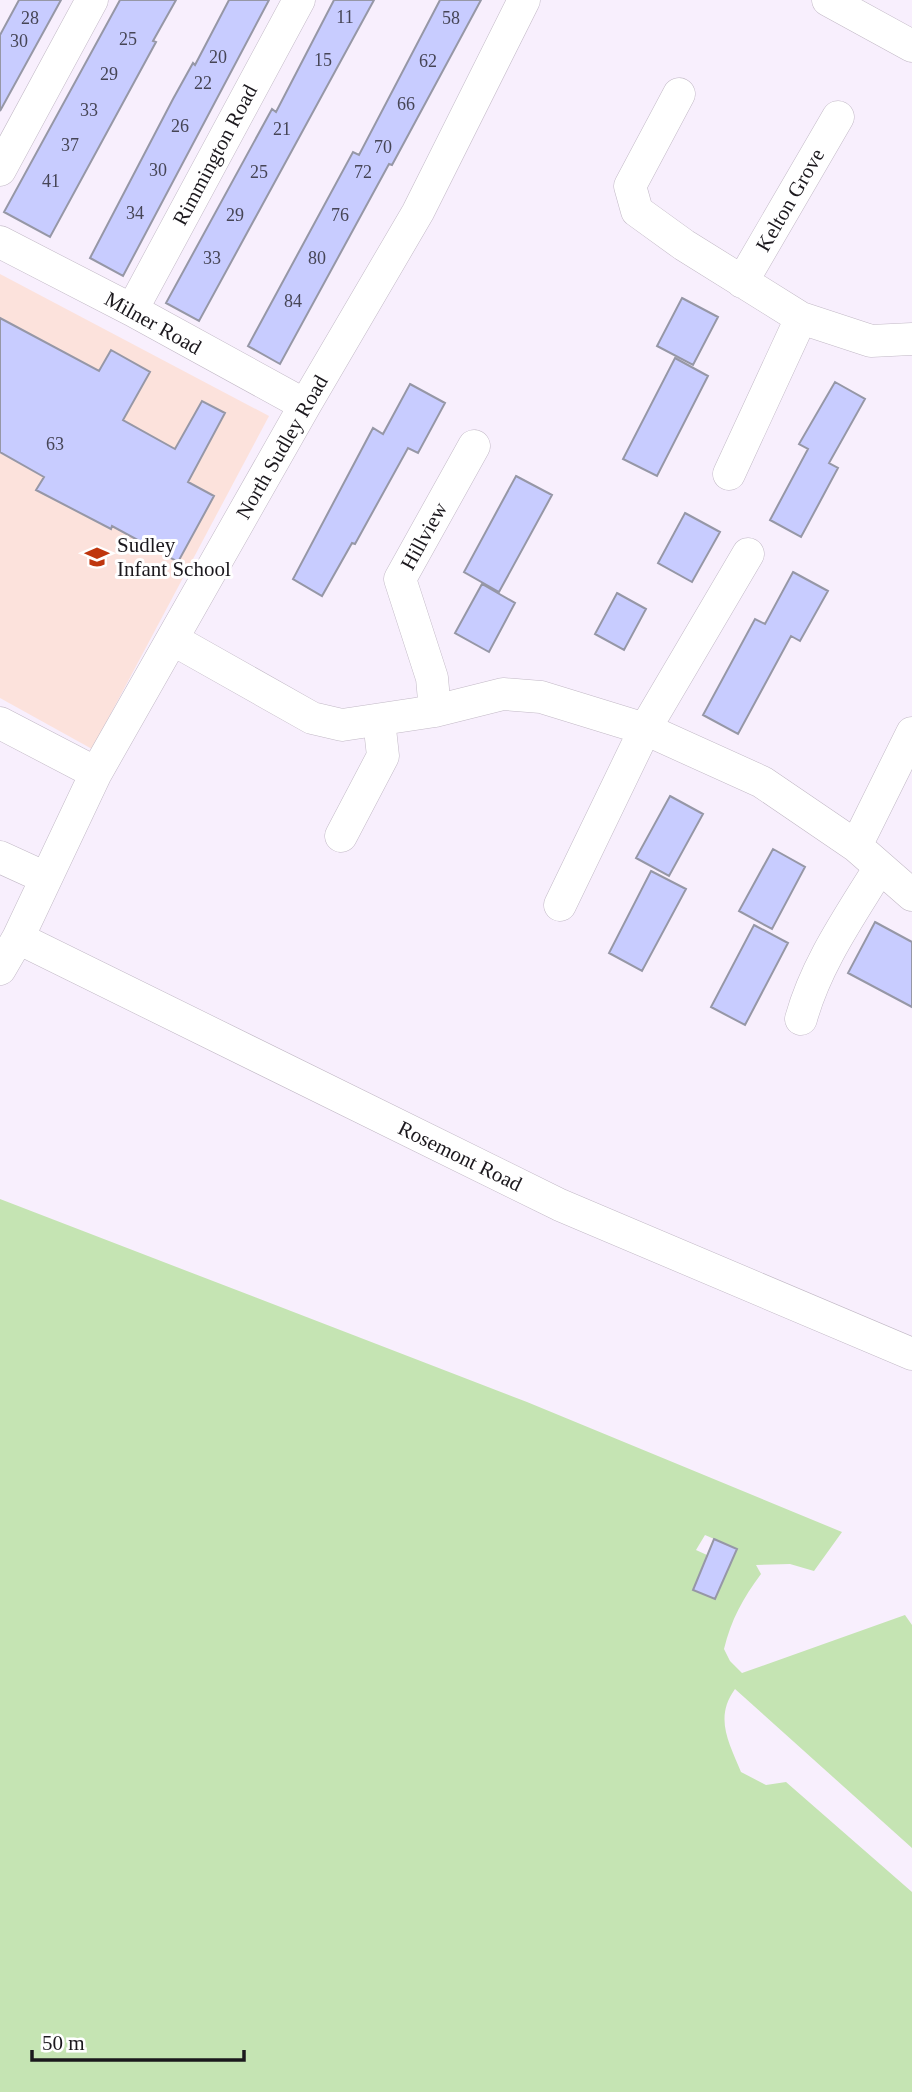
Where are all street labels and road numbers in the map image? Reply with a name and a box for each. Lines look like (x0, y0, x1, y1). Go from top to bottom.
street label: Rimmington Road (168, 80, 262, 229)
street label: Kelton Grove (751, 144, 829, 256)
street label: Milner Road (101, 287, 206, 360)
street label: North Sudley Road (231, 370, 333, 523)
street label: Hillview (396, 497, 453, 574)
street label: Rosemont Road (394, 1116, 526, 1197)

